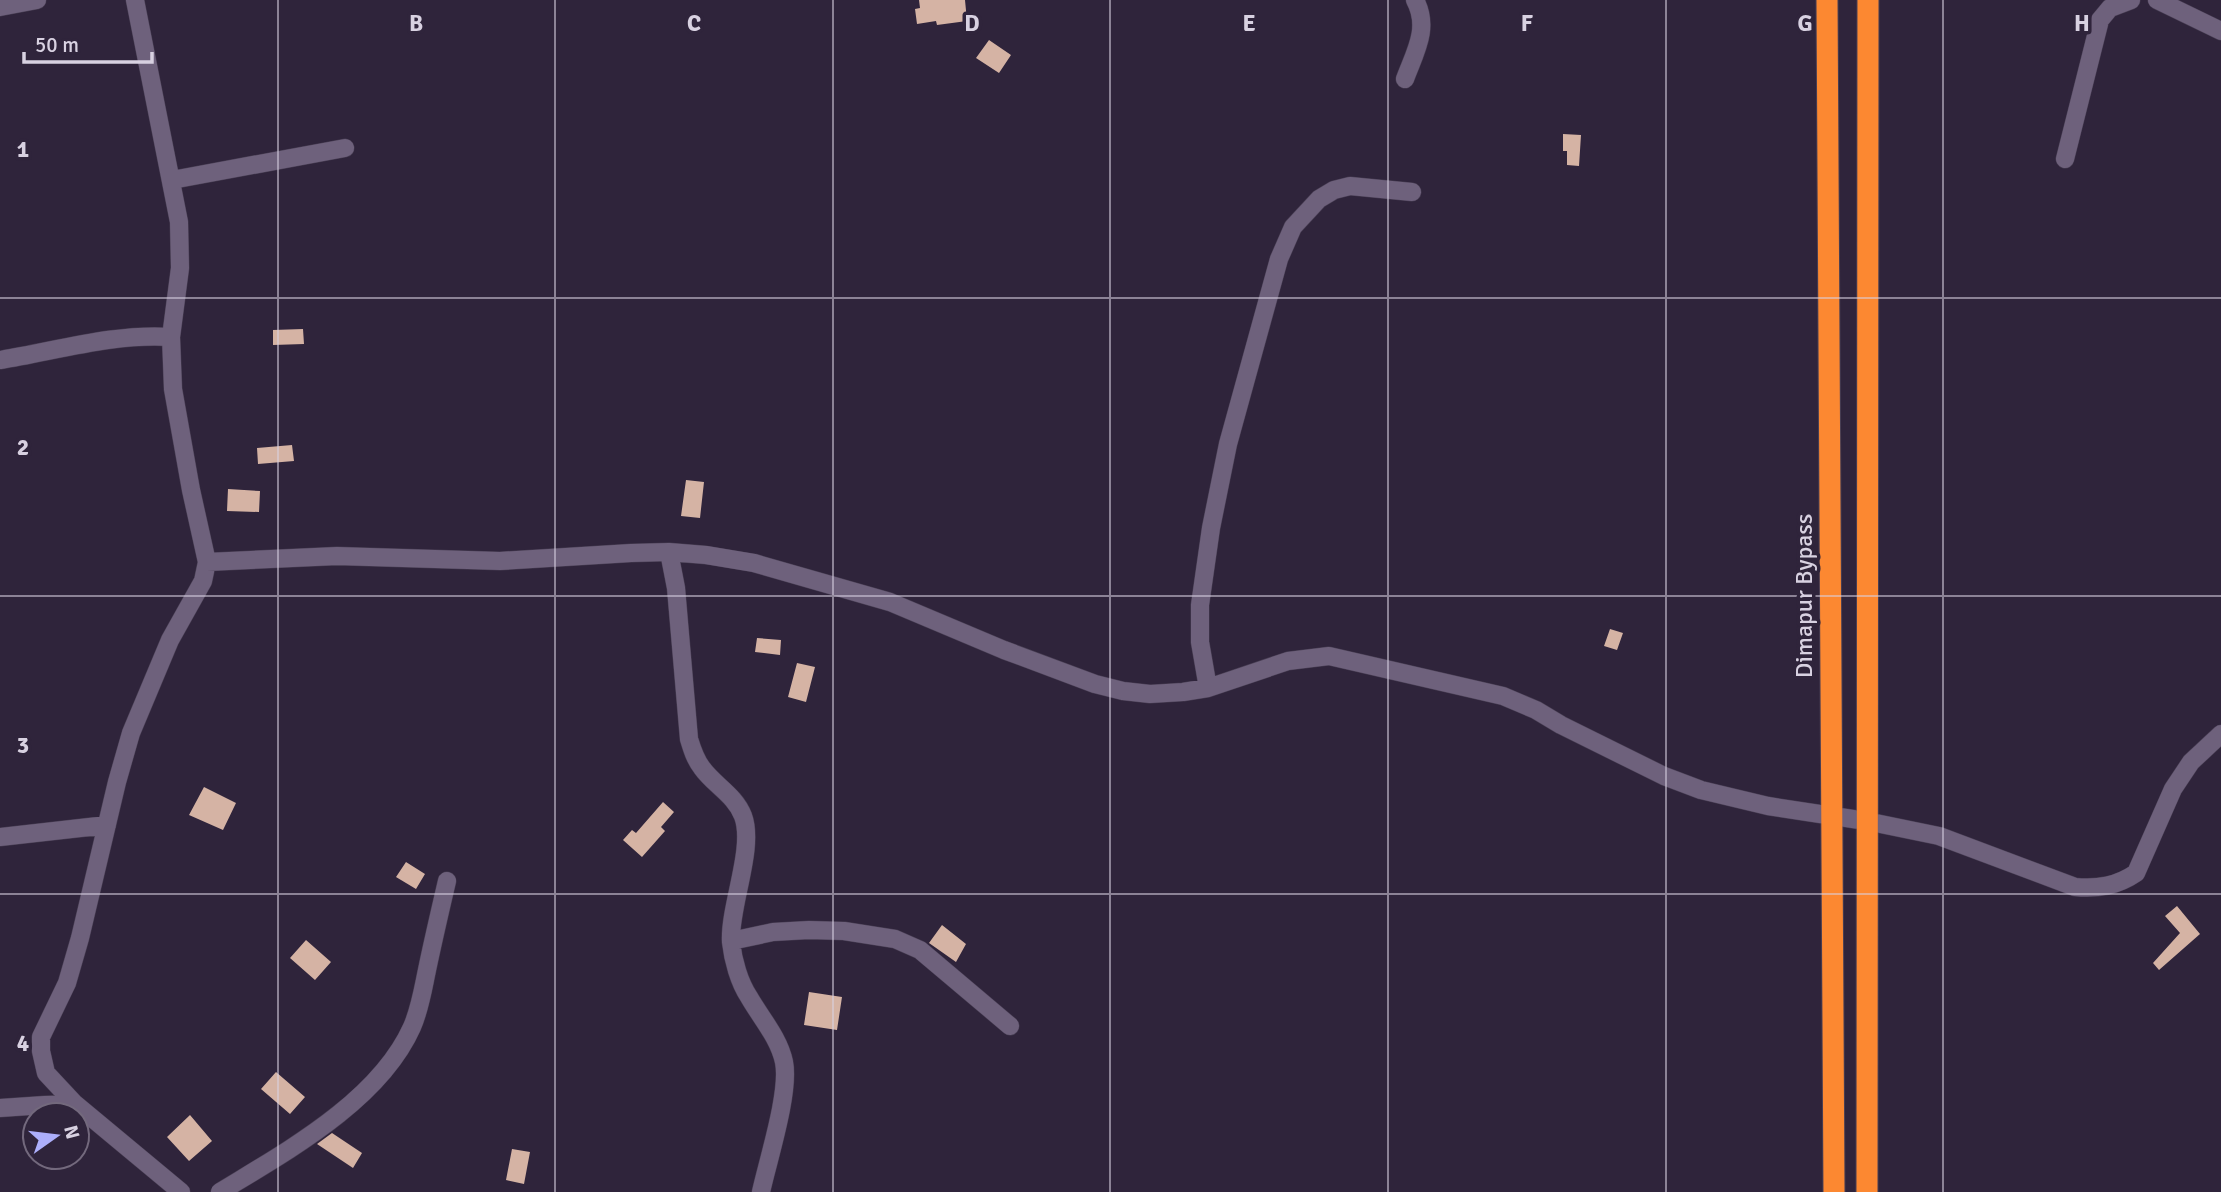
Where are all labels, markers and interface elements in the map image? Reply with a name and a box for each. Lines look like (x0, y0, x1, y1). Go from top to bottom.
text: B (409, 9, 423, 38)
text: C (687, 9, 701, 38)
text: D (964, 9, 980, 38)
text: E (1242, 9, 1256, 38)
text: F (1521, 9, 1533, 38)
text: G (1797, 9, 1813, 38)
text: H (2074, 9, 2090, 38)
scale bar (24, 21, 152, 65)
text: 50 m (35, 32, 79, 58)
text: 1 (17, 135, 29, 164)
text: 2 (17, 433, 29, 462)
street label: Dimapur Bypass (1789, 514, 1819, 678)
text: 3 (17, 731, 29, 760)
text: 4 (17, 1029, 29, 1058)
north arrow (21, 1101, 91, 1171)
text: N (58, 1123, 85, 1141)

